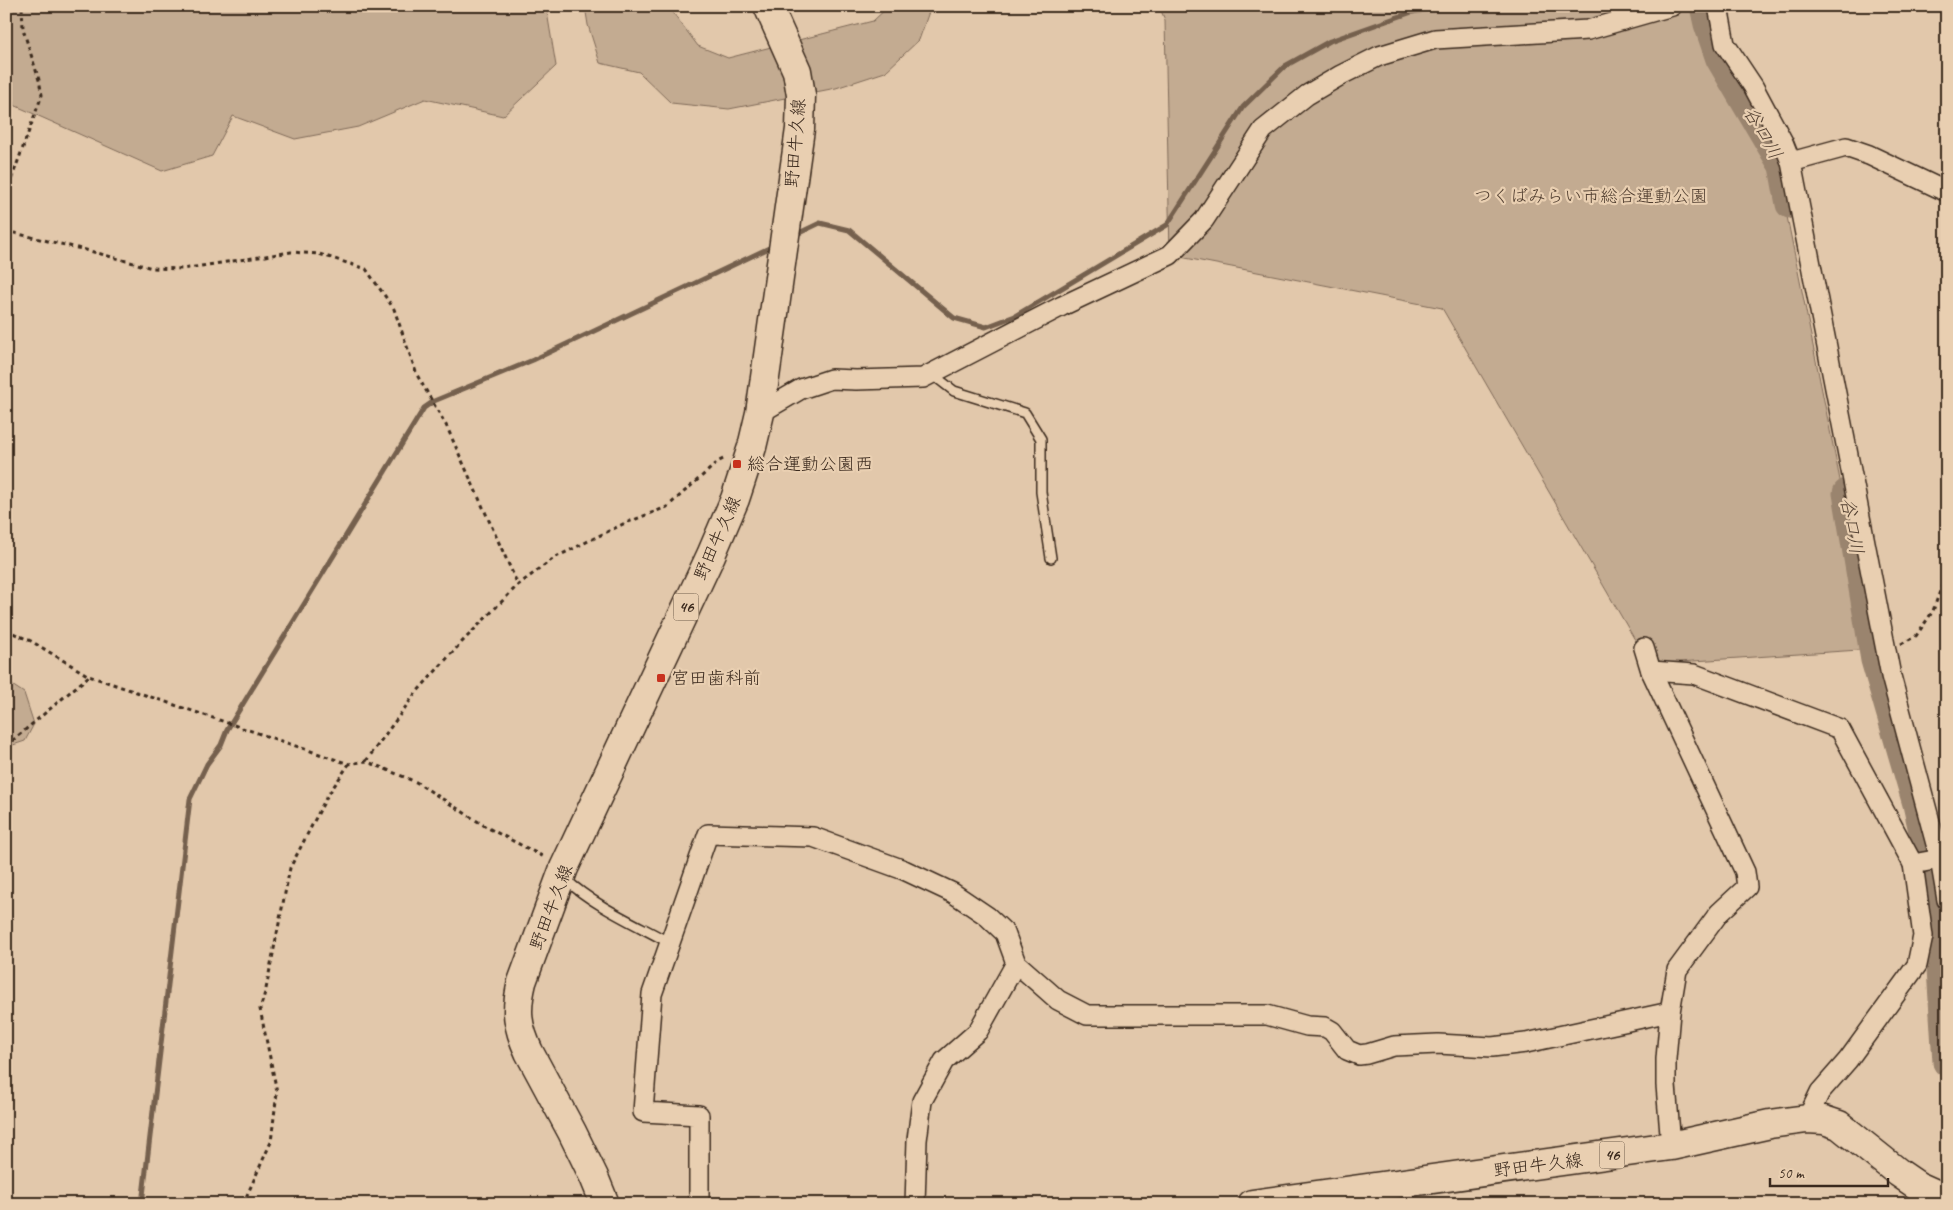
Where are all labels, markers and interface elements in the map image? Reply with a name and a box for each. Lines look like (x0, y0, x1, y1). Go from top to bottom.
street label: 野田牛久線 (780, 97, 810, 189)
water label: 谷口川 (1738, 102, 1788, 164)
park label: つくばみらい市総合運動公園 (1474, 185, 1708, 207)
place label: 総合運動公園西 (747, 453, 873, 475)
marker: 総合運動公園西 (731, 458, 743, 470)
street label: 野田牛久線 (689, 492, 745, 584)
water label: 谷口川 (1835, 496, 1869, 556)
road number: 46 (674, 594, 698, 620)
place label: 宮田歯科前 (671, 667, 761, 689)
marker: 宮田歯科前 (655, 672, 667, 684)
street label: 野田牛久線 (525, 861, 577, 953)
road number: 46 (1600, 1142, 1624, 1168)
street label: 野田牛久線 (1492, 1149, 1584, 1181)
scale bar (1770, 1155, 1888, 1187)
text: 50 m (1778, 1164, 1805, 1183)

